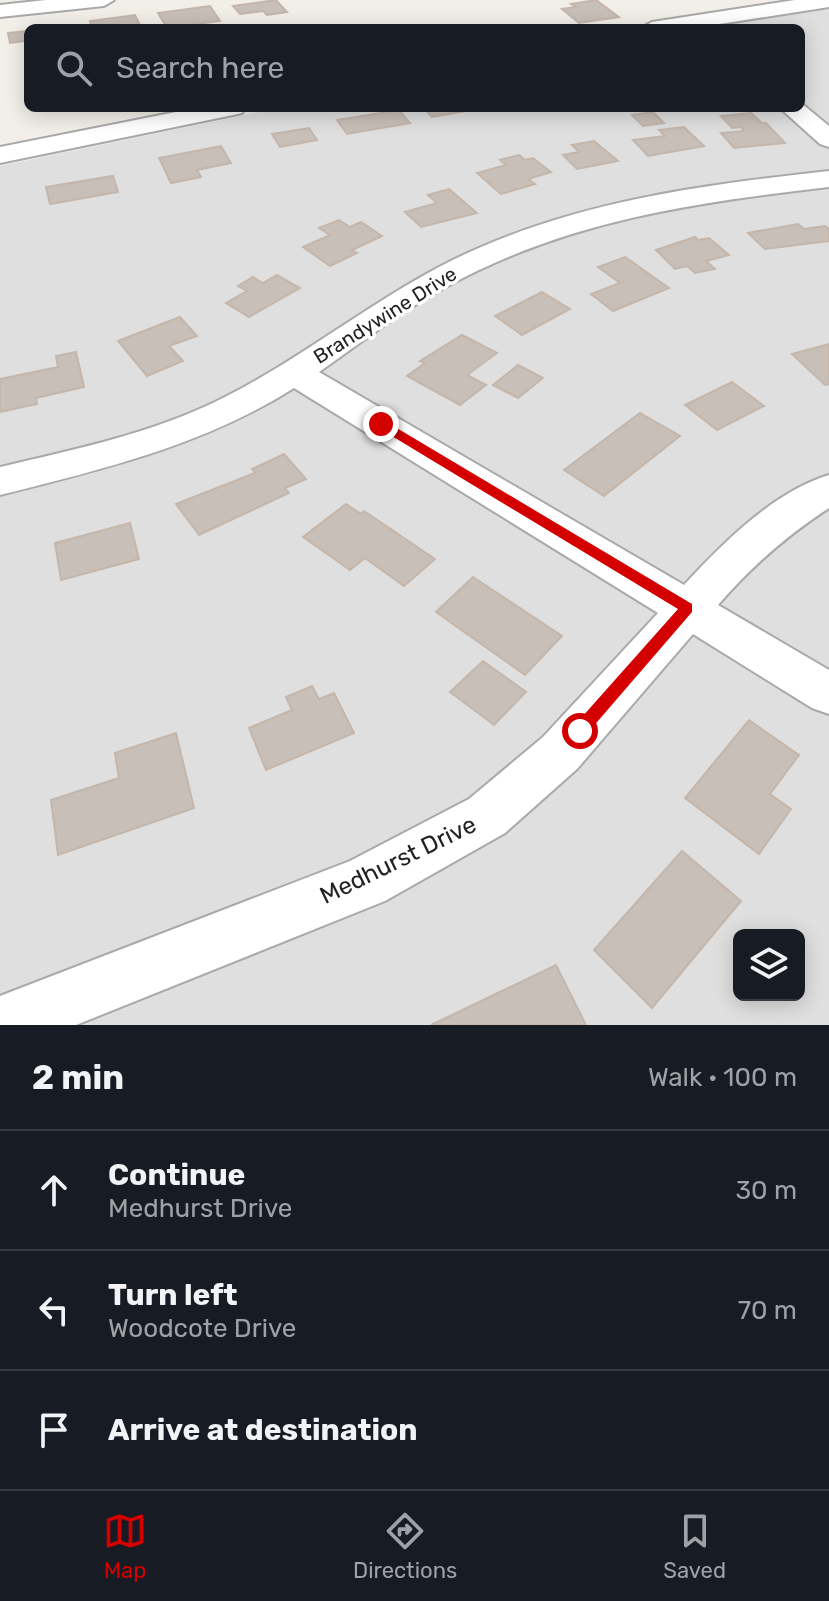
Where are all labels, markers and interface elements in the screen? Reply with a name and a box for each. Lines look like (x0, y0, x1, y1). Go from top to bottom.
search box (24, 24, 805, 112)
icon: search (52, 46, 96, 90)
text: Search here (116, 50, 284, 86)
street label: Brandywine Drive (309, 261, 461, 369)
route end (363, 406, 399, 442)
route start (562, 713, 598, 749)
street label: Medhurst Drive (315, 810, 481, 910)
map controls (733, 929, 805, 1001)
button: layers (733, 929, 805, 1001)
text: 2 min (32, 1057, 124, 1098)
text: Walk · 100 m (648, 1062, 797, 1093)
text: Continue (108, 1157, 245, 1193)
icon: ahead (32, 1168, 76, 1212)
text: 30 m (735, 1175, 797, 1206)
text: Medhurst Drive (108, 1193, 292, 1224)
text: Turn left (108, 1277, 238, 1313)
icon: left (32, 1288, 76, 1332)
text: 70 m (738, 1295, 797, 1326)
text: Woodcote Drive (108, 1313, 296, 1344)
icon: arrive (32, 1408, 76, 1452)
text: Arrive at destination (108, 1412, 418, 1448)
tab: Map (103, 1509, 147, 1584)
tab: Directions (353, 1509, 457, 1584)
tab: Saved (663, 1509, 726, 1584)

